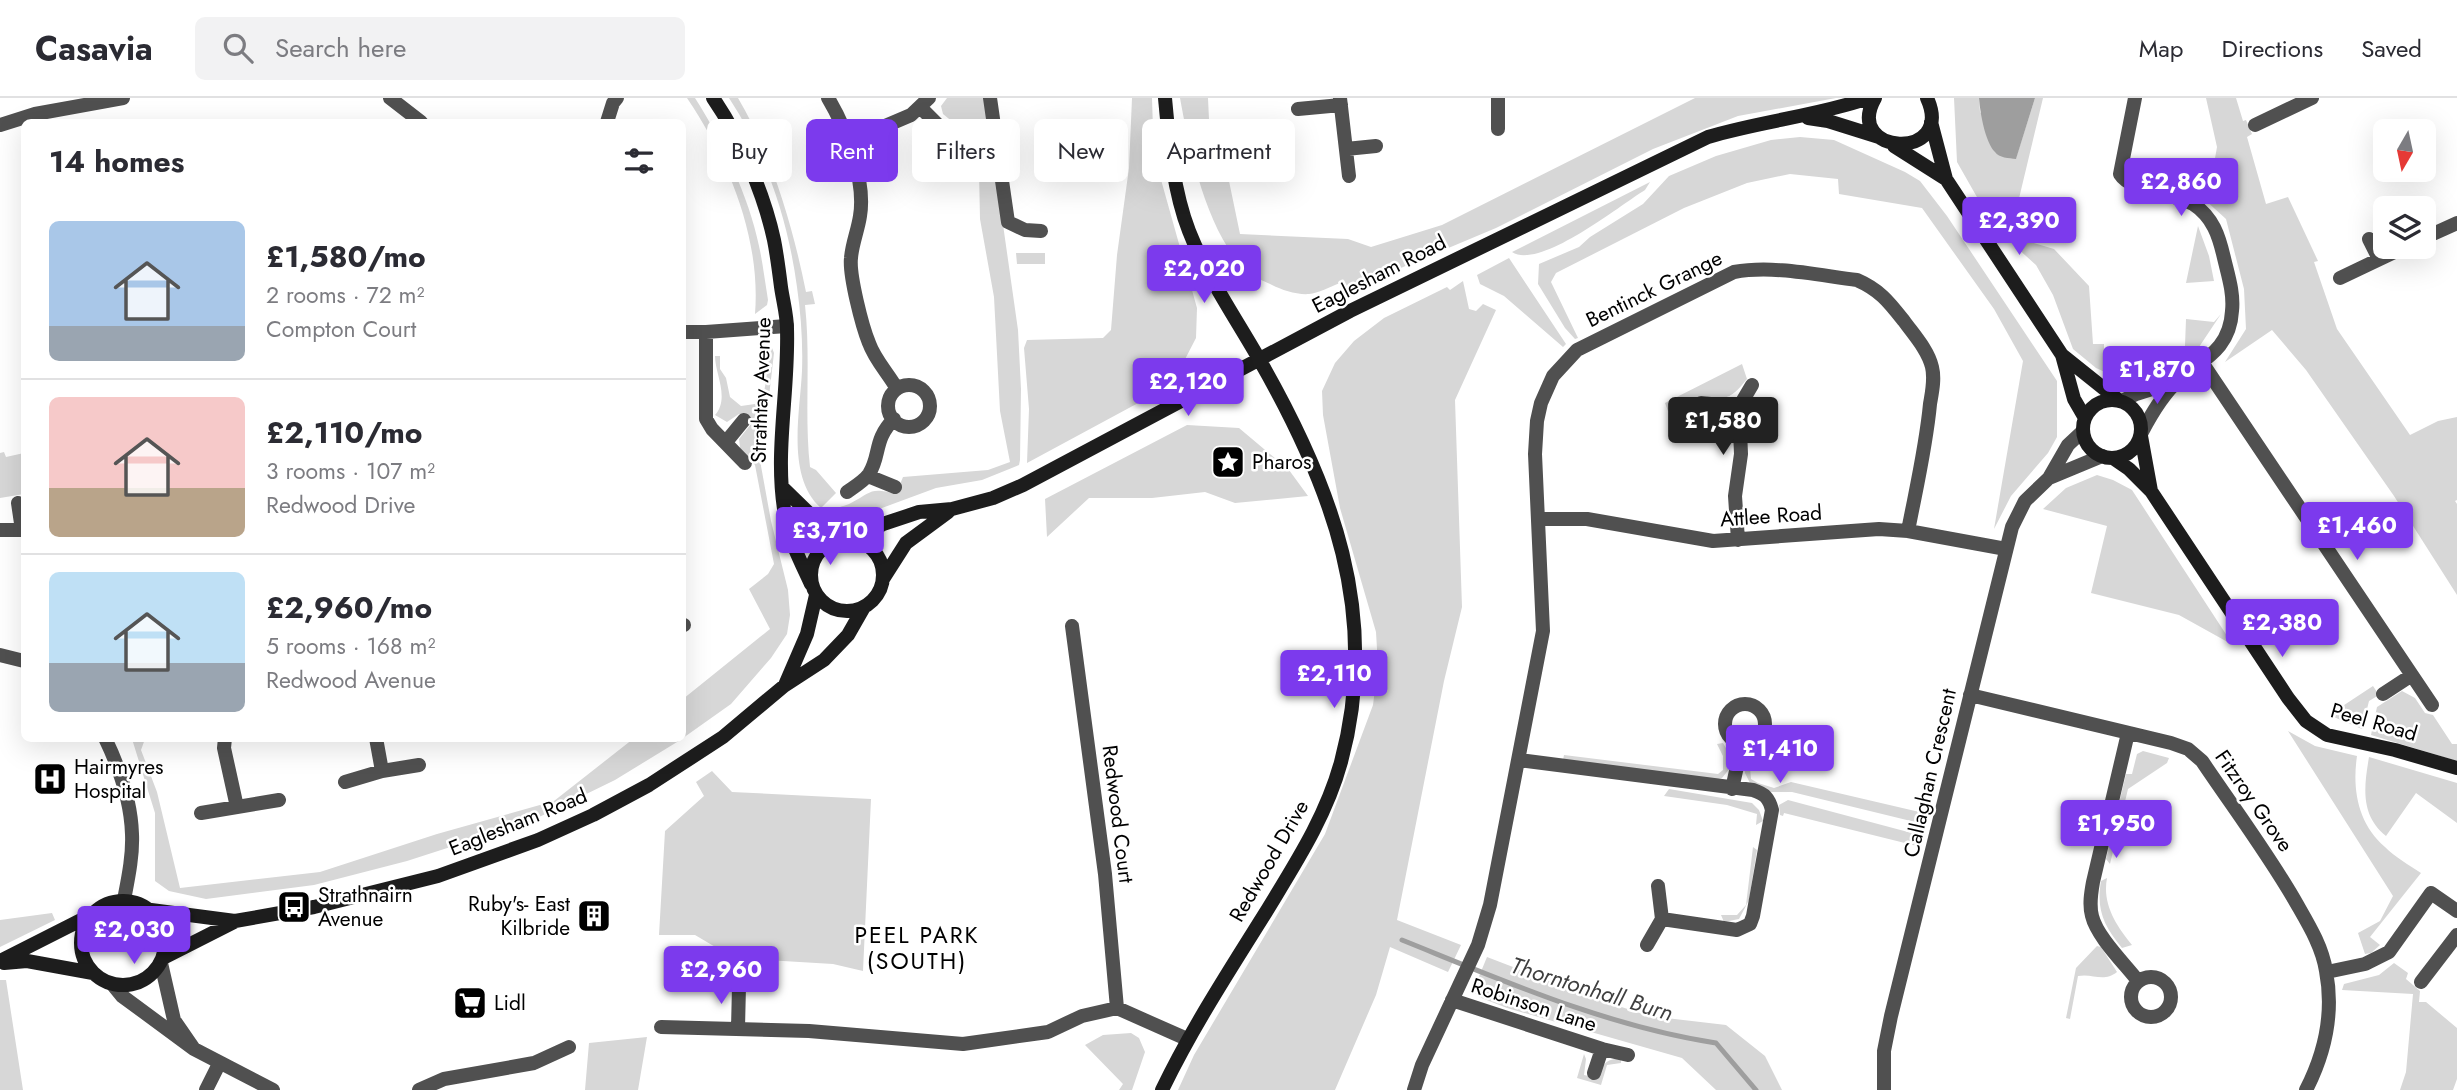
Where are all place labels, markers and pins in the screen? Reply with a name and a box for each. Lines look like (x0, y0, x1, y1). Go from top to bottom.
pin: £2,860 (2124, 158, 2238, 218)
pin: £2,390 (1962, 198, 2076, 257)
pin: £2,020 (1147, 246, 1261, 305)
pin: £1,870 (2100, 346, 2214, 406)
pin: £2,120 (1131, 358, 1245, 418)
pin: £1,580 (1666, 398, 1780, 457)
place icon: Pharos (1209, 443, 1247, 481)
place label: Pharos (1252, 447, 1311, 477)
pin: £1,460 (2300, 503, 2414, 562)
pin: £3,710 (773, 508, 887, 567)
pin: £2,380 (2225, 600, 2339, 659)
pin: £2,110 (1277, 650, 1391, 710)
pin: £1,410 (1723, 726, 1837, 785)
place label: Hairmyres Hospital (74, 752, 163, 806)
hospital icon: Hairmyres Hospital (31, 760, 69, 798)
pin: £1,950 (2059, 800, 2173, 860)
place label: Strathnairn Avenue (318, 880, 413, 934)
bus stop icon: Strathnairn Avenue (275, 888, 313, 926)
place label: Ruby's- East Kilbride (468, 889, 570, 943)
building icon: Ruby's- East Kilbride (575, 897, 613, 935)
pin: £2,030 (77, 906, 191, 966)
pin: £2,960 (664, 946, 778, 1006)
supermarket icon: Lidl (451, 984, 489, 1022)
place label: Lidl (494, 988, 526, 1018)

